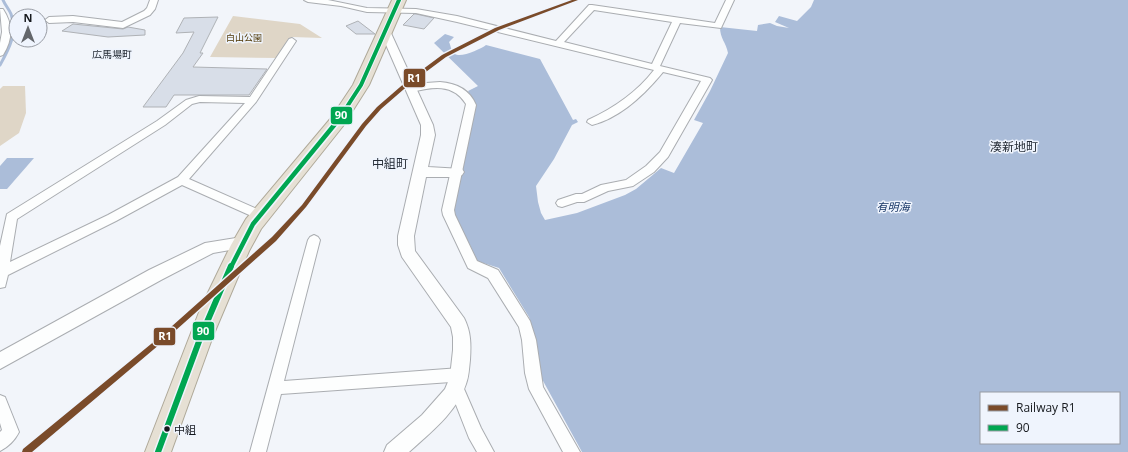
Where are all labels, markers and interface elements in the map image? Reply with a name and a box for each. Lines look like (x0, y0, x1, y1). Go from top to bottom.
north arrow (8, 8, 48, 48)
text: N (24, 10, 32, 25)
park label: 白山公園 (226, 31, 262, 44)
district label: 広馬場町 (92, 47, 132, 61)
line badge: R1 (403, 68, 426, 88)
text: R1 (407, 70, 421, 85)
line badge: 90 (330, 106, 353, 125)
text: 90 (335, 107, 347, 122)
district label: 湊新地町 (990, 138, 1038, 155)
district label: 中組町 (372, 155, 408, 172)
water label: 有明海 (877, 199, 911, 214)
line badge: 90 (192, 321, 215, 341)
text: 90 (197, 323, 209, 338)
line badge: R1 (153, 327, 176, 346)
text: R1 (158, 328, 172, 343)
legend (980, 392, 1120, 444)
text: Railway R1 (1016, 399, 1076, 416)
text: 90 (1016, 419, 1030, 436)
place label: 中組 (174, 422, 196, 437)
marker: 中組 (162, 424, 172, 434)

